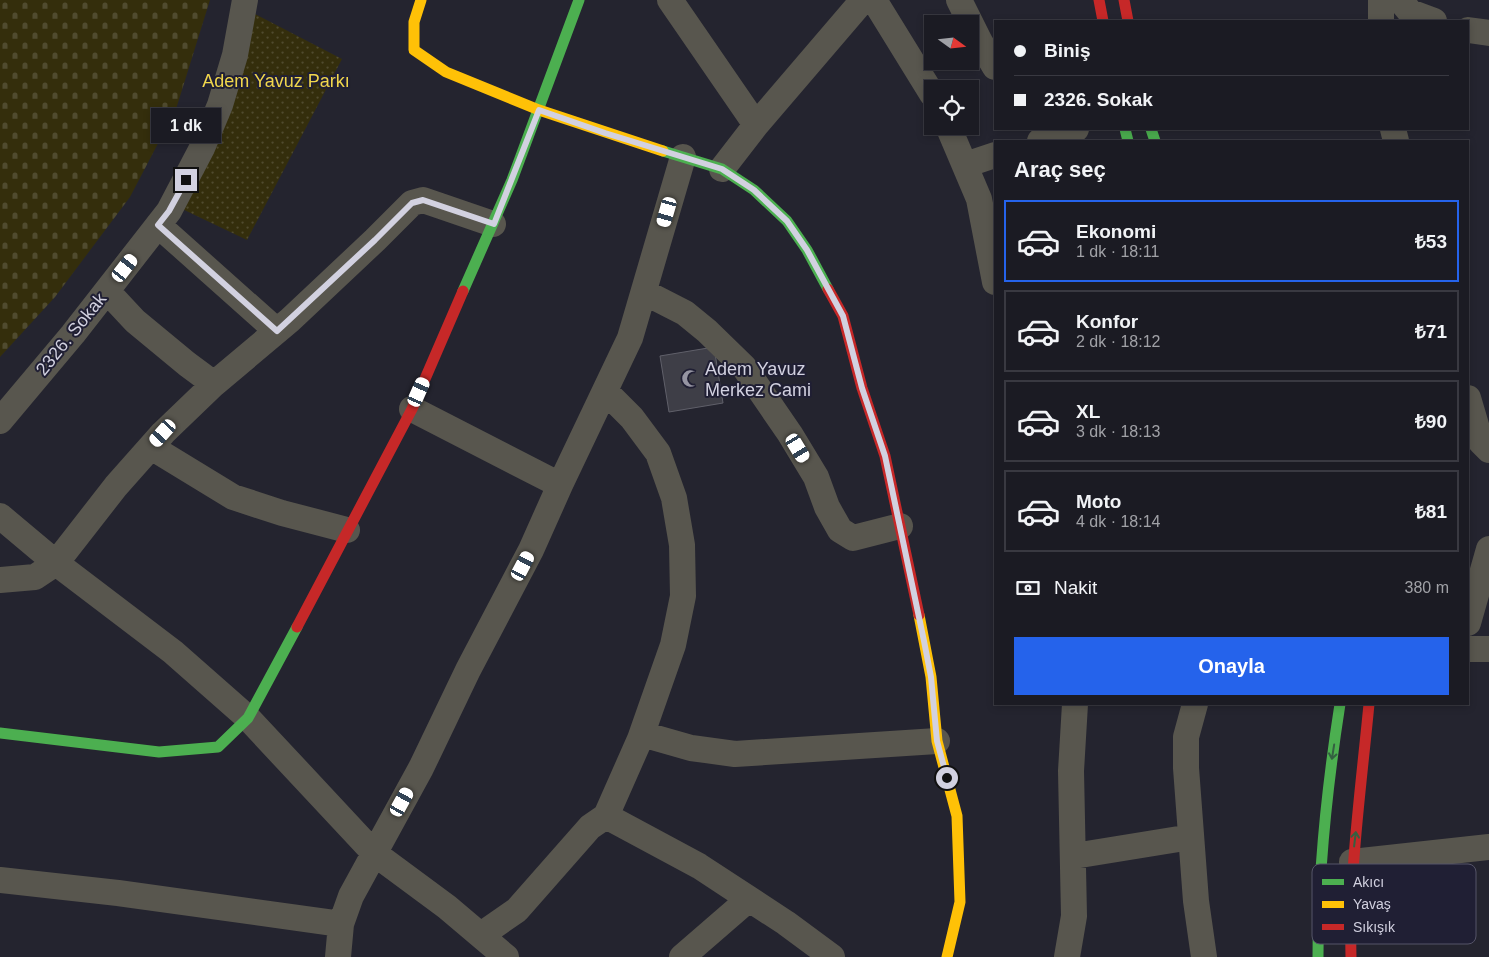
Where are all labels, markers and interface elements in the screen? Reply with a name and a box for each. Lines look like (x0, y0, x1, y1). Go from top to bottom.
north arrow (924, 15, 979, 70)
map controls (924, 15, 979, 135)
text: Biniş (1044, 40, 1090, 61)
park label: Adem Yavuz Parkı (202, 71, 350, 91)
button: locate (924, 80, 979, 135)
text: 2326. Sokak (1044, 89, 1153, 110)
callout: 1 dk (151, 108, 221, 142)
text: 1 dk (170, 117, 202, 134)
text: Araç seç (1014, 157, 1106, 182)
route end (175, 169, 197, 191)
car (655, 196, 678, 228)
icon: car (1016, 219, 1061, 264)
text: Ekonomi (1076, 221, 1156, 242)
text: ₺53 (1415, 231, 1447, 252)
text: 1 dk · 18:11 (1076, 243, 1159, 260)
car (109, 252, 140, 284)
street label: 2326. Sokak (32, 288, 111, 379)
icon: car (1016, 309, 1061, 354)
text: Konfor (1076, 311, 1138, 332)
text: ₺71 (1415, 321, 1447, 342)
text: 2 dk · 18:12 (1076, 333, 1161, 350)
place label: Adem Yavuz Merkez Cami (705, 359, 811, 400)
mosque icon: Adem Yavuz Merkez Cami (681, 369, 701, 389)
car (406, 375, 431, 409)
icon: car (1016, 399, 1061, 444)
text: XL (1076, 401, 1100, 422)
text: ₺90 (1415, 411, 1447, 432)
car (147, 417, 178, 449)
text: 3 dk · 18:13 (1076, 423, 1161, 440)
car (783, 431, 812, 465)
icon: car (1016, 489, 1061, 534)
text: Moto (1076, 491, 1121, 512)
text: ₺81 (1415, 501, 1447, 522)
text: 4 dk · 18:14 (1076, 513, 1161, 530)
car (509, 549, 536, 583)
icon: cash (1014, 574, 1042, 602)
text: Nakit (1054, 577, 1097, 598)
text: 380 m (1405, 579, 1449, 596)
button: Onayla (1014, 637, 1449, 695)
one-way arrow (1328, 744, 1338, 760)
route start (936, 767, 958, 789)
car (388, 785, 415, 819)
one-way arrow (1350, 831, 1360, 847)
legend (1312, 864, 1476, 944)
text: Akıcı (1353, 874, 1384, 890)
text: Yavaş (1353, 896, 1391, 912)
text: Sıkışık (1353, 919, 1396, 935)

